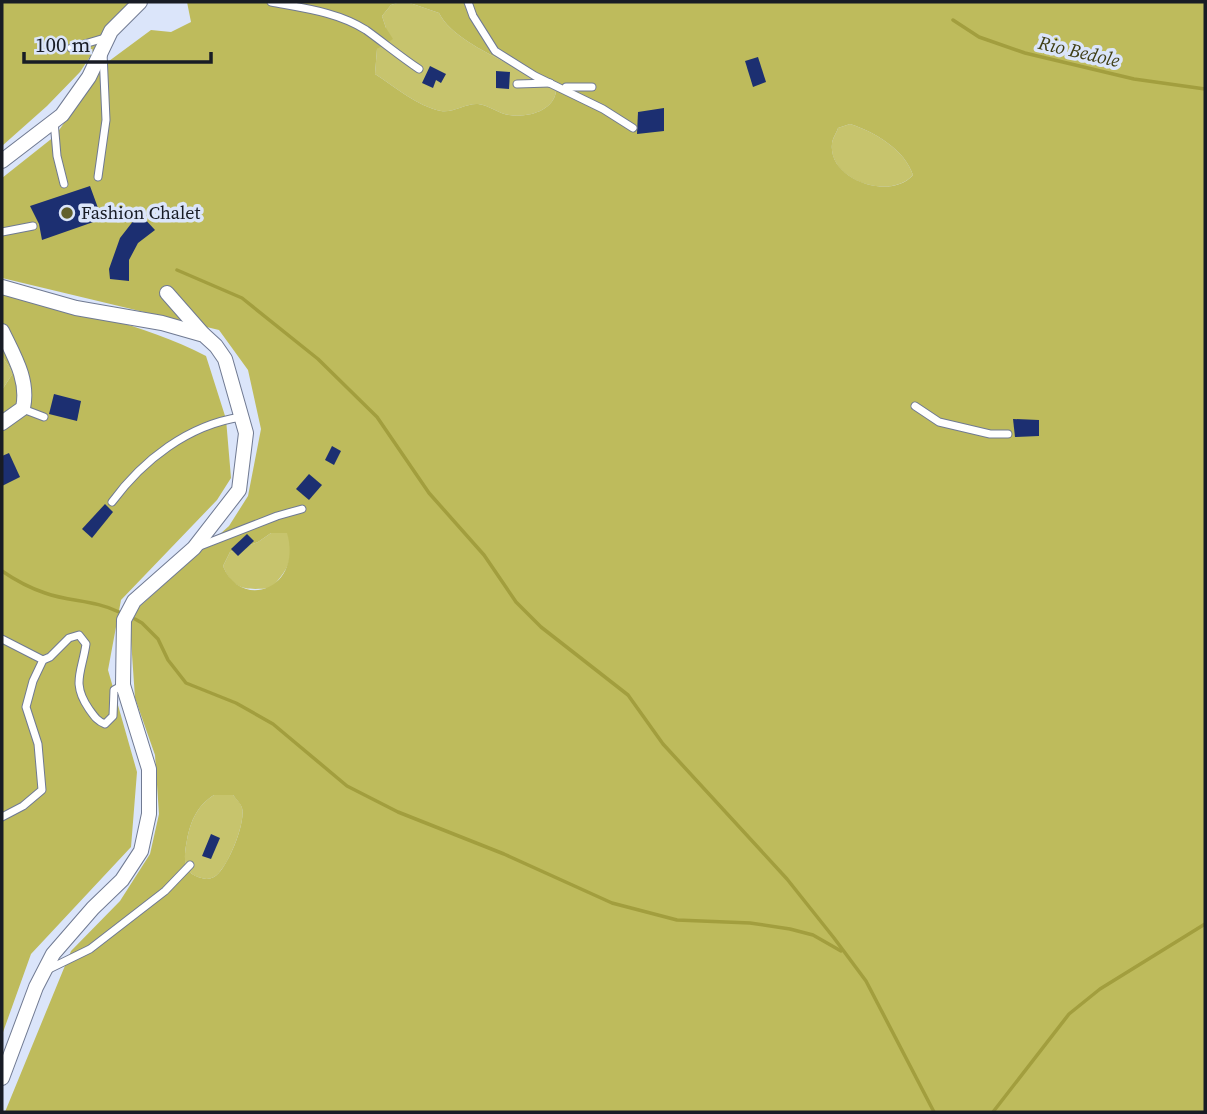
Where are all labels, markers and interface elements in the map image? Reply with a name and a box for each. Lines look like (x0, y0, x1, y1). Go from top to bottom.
scale bar (24, 21, 212, 65)
water label: Rio Bedole (1035, 29, 1122, 73)
text: 100 m (35, 30, 90, 59)
place label: Fashion Chalet (81, 200, 201, 225)
marker: Fashion Chalet (59, 205, 75, 221)

